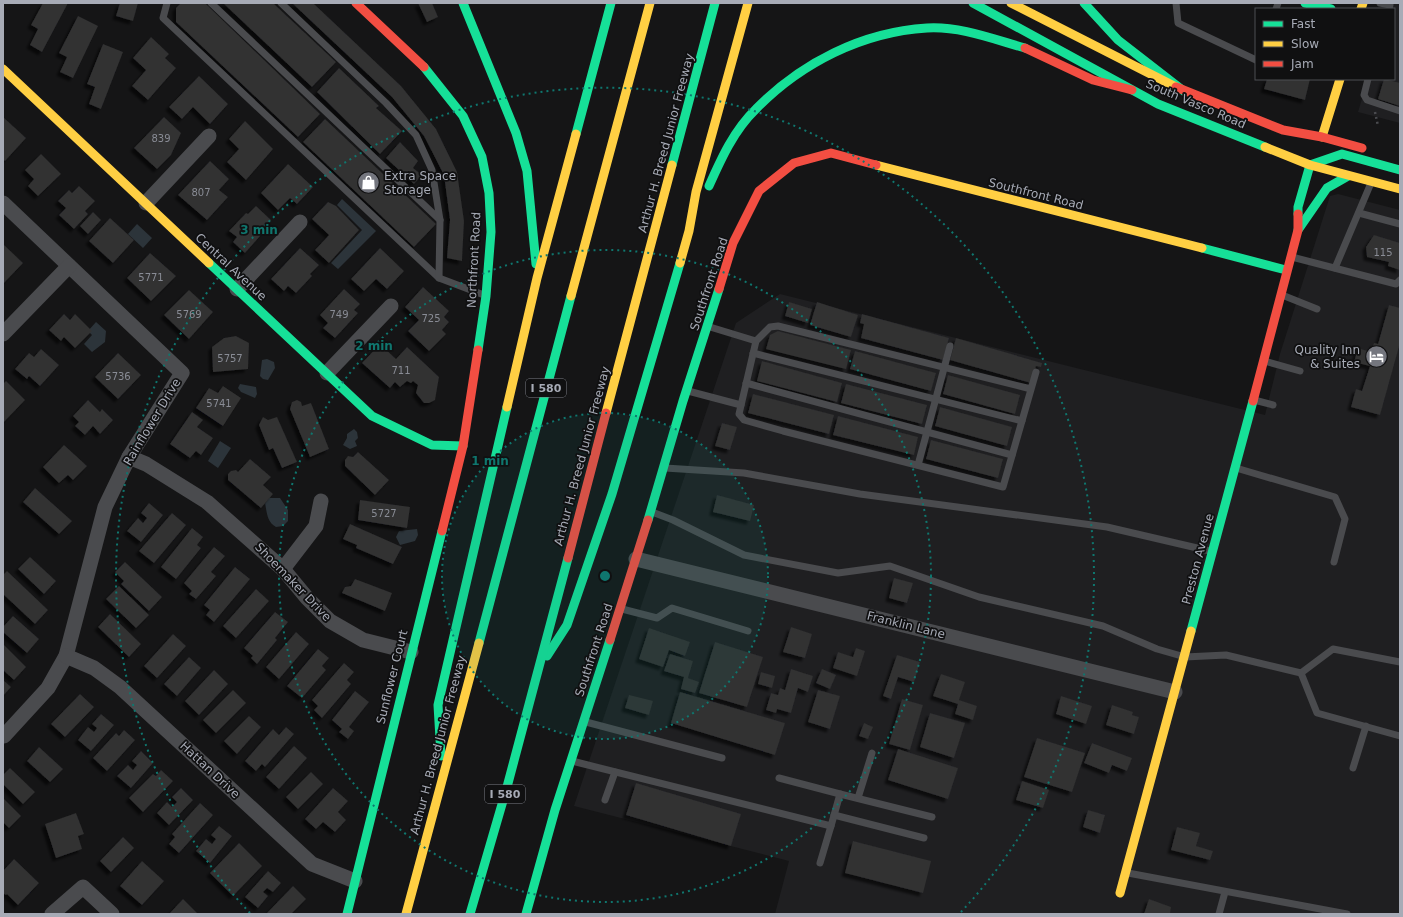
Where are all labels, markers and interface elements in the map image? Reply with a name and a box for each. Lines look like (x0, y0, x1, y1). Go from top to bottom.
legend (1255, 8, 1395, 80)
text: Fast (1291, 17, 1315, 31)
text: Slow (1291, 37, 1319, 51)
street label: Arthur H. Breed Junior Freeway (635, 52, 697, 234)
text: Jam (1290, 57, 1314, 71)
street label: South Vasco Road (1144, 77, 1248, 131)
house number: 839 (151, 133, 171, 144)
place label: Extra Space Storage (384, 169, 456, 197)
shop icon: Extra Space Storage (356, 170, 382, 196)
street label: Southfront Road (987, 175, 1085, 213)
house number: 807 (191, 187, 211, 198)
street label: Northfront Road (464, 212, 484, 308)
text: 3 min (240, 223, 278, 237)
street label: Central Avenue (193, 230, 269, 304)
street label: Southfront Road (687, 236, 731, 332)
house number: 115 (1373, 247, 1393, 258)
house number: 5771 (138, 272, 164, 283)
house number: 5769 (176, 309, 202, 320)
house number: 749 (329, 309, 349, 320)
house number: 725 (421, 313, 441, 324)
text: 2 min (355, 339, 393, 353)
place label: Quality Inn & Suites (1295, 343, 1360, 371)
hotel icon: Quality Inn & Suites (1363, 344, 1389, 370)
house number: 5757 (217, 353, 243, 364)
house number: 711 (391, 365, 411, 376)
street label: Arthur H. Breed Junior Freeway (551, 365, 613, 547)
house number: 5736 (105, 371, 131, 382)
street label: Rainflower Drive (120, 376, 184, 468)
road number: I 580 (526, 379, 566, 397)
house number: 5741 (206, 398, 232, 409)
text: 1 min (471, 454, 509, 468)
house number: 5727 (371, 508, 397, 519)
street label: Preston Avenue (1179, 512, 1217, 606)
street label: Shoemaker Drive (252, 540, 334, 624)
centre of rings (598, 569, 612, 583)
street label: Southfront Road (572, 602, 616, 698)
street label: Franklin Lane (865, 609, 947, 641)
street label: Sunflower Court (374, 628, 411, 726)
street label: Arthur H. Breed Junior Freeway (407, 654, 469, 836)
street label: Hattan Drive (177, 739, 243, 801)
road number: I 580 (485, 785, 525, 803)

